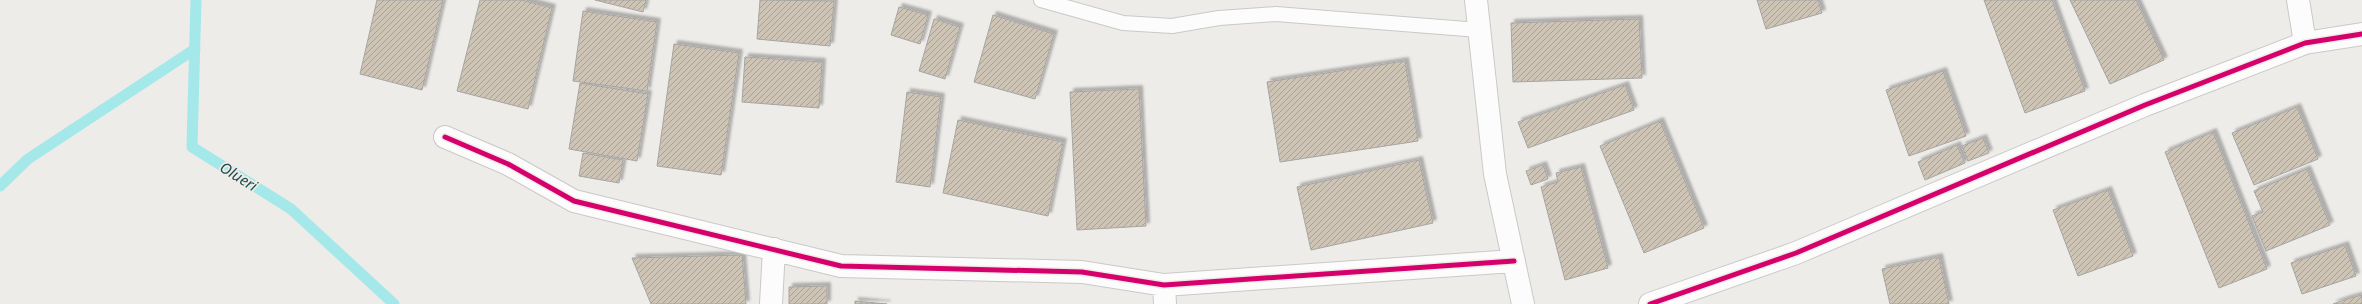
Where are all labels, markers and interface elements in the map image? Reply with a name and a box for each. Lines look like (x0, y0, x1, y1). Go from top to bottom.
water label: Olueri (216, 157, 263, 196)

